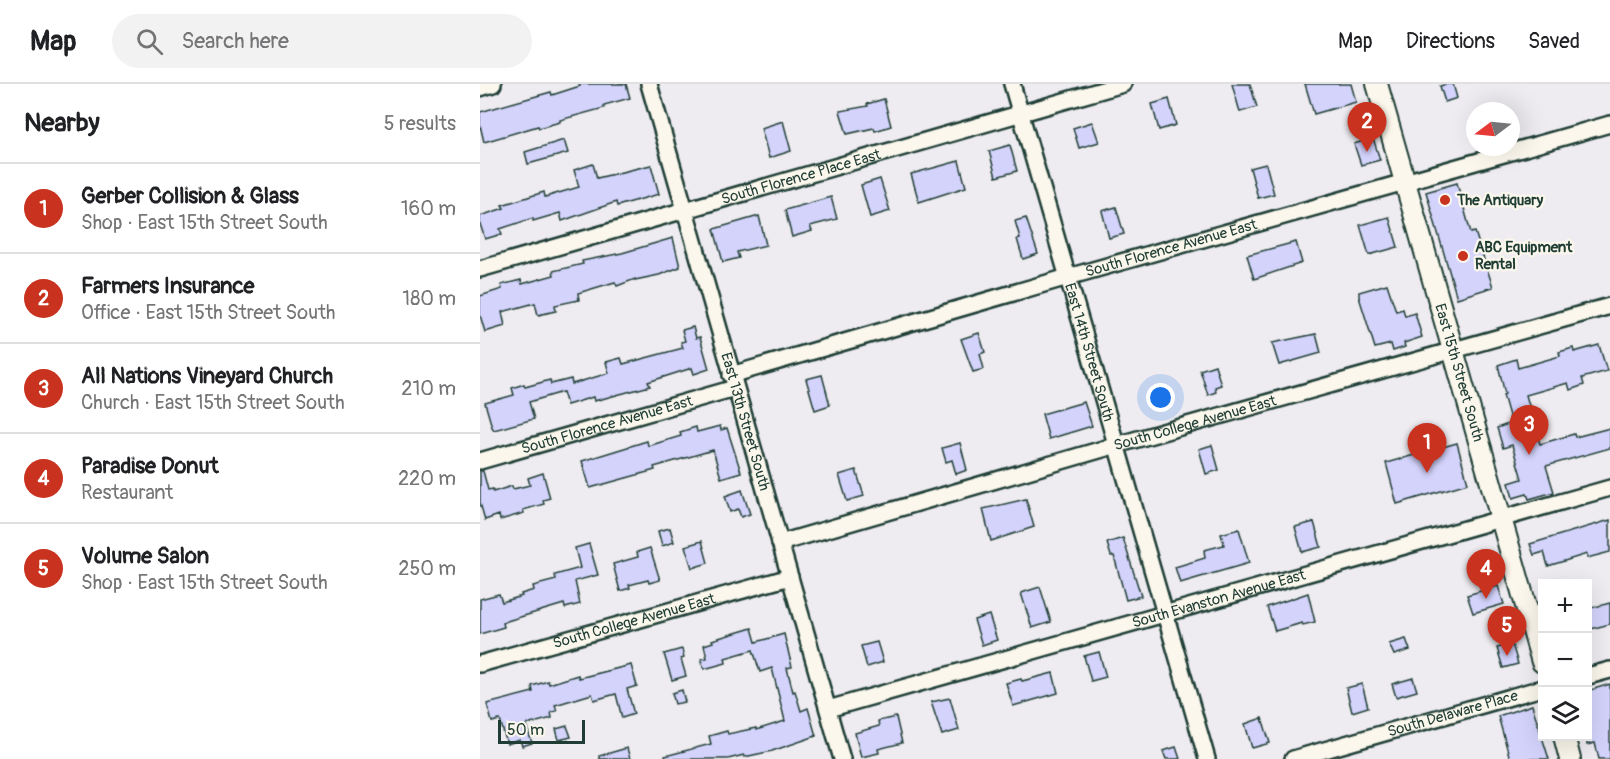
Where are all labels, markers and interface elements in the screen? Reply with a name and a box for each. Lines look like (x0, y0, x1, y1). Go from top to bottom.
search box (112, 14, 532, 68)
text: Map (30, 24, 76, 59)
icon: search (133, 25, 166, 58)
text: Search here (181, 27, 289, 55)
text: Map (1338, 28, 1373, 55)
text: Directions (1406, 28, 1495, 55)
text: Saved (1528, 28, 1580, 55)
north arrow (1466, 102, 1520, 156)
pin: 2 (1348, 103, 1386, 152)
text: Nearby (24, 107, 100, 139)
text: 5 results (384, 111, 456, 136)
street label: South Florence Place East (719, 145, 884, 209)
text: Gerber Collision & Glass (81, 182, 299, 210)
place label: The Antiquary (1456, 191, 1544, 210)
marker: The Antiquary (1438, 193, 1452, 207)
text: 1 (40, 196, 47, 221)
text: 160 m (401, 196, 456, 221)
text: Shop · East 15th Street South (81, 210, 328, 235)
street label: South Florence Avenue East (1083, 215, 1260, 282)
place label: ABC Equipment Rental (1475, 238, 1573, 274)
marker: ABC Equipment Rental (1456, 249, 1470, 263)
text: Farmers Insurance (81, 272, 254, 300)
street label: East 14th Street South (1060, 281, 1118, 424)
text: 2 (38, 286, 49, 311)
text: 180 m (402, 286, 456, 311)
text: Office · East 15th Street South (81, 300, 335, 325)
street label: East 15th Street South (1430, 301, 1488, 444)
street label: East 13th Street South (716, 350, 774, 493)
text: All Nations Vineyard Church (81, 362, 333, 390)
text: 3 (38, 376, 49, 401)
text: 210 m (401, 376, 456, 401)
your location (1146, 383, 1175, 412)
text: Church · East 15th Street South (81, 390, 345, 415)
street label: South Florence Avenue East (519, 391, 696, 459)
street label: South College Avenue East (1112, 391, 1279, 455)
pin: 3 (1510, 406, 1548, 455)
pin: 1 (1408, 424, 1446, 473)
text: Paradise Donut (81, 452, 219, 480)
text: 4 (38, 466, 49, 491)
text: 220 m (398, 466, 456, 491)
text: Restaurant (81, 480, 173, 505)
text: Volume Salon (81, 542, 209, 570)
pin: 4 (1466, 550, 1506, 599)
text: 5 (38, 556, 49, 581)
text: 250 m (398, 556, 456, 581)
street label: South Evanston Avenue East (1130, 565, 1309, 633)
text: Shop · East 15th Street South (81, 570, 328, 595)
map controls (1538, 579, 1592, 741)
button: + (1538, 579, 1592, 633)
street label: South College Avenue East (551, 589, 718, 653)
pin: 5 (1488, 606, 1526, 656)
button: − (1538, 633, 1592, 687)
street label: South Delaware Place (1385, 686, 1521, 742)
button: layers (1538, 687, 1592, 741)
scale bar (498, 717, 585, 744)
text: 50 m (507, 720, 544, 740)

